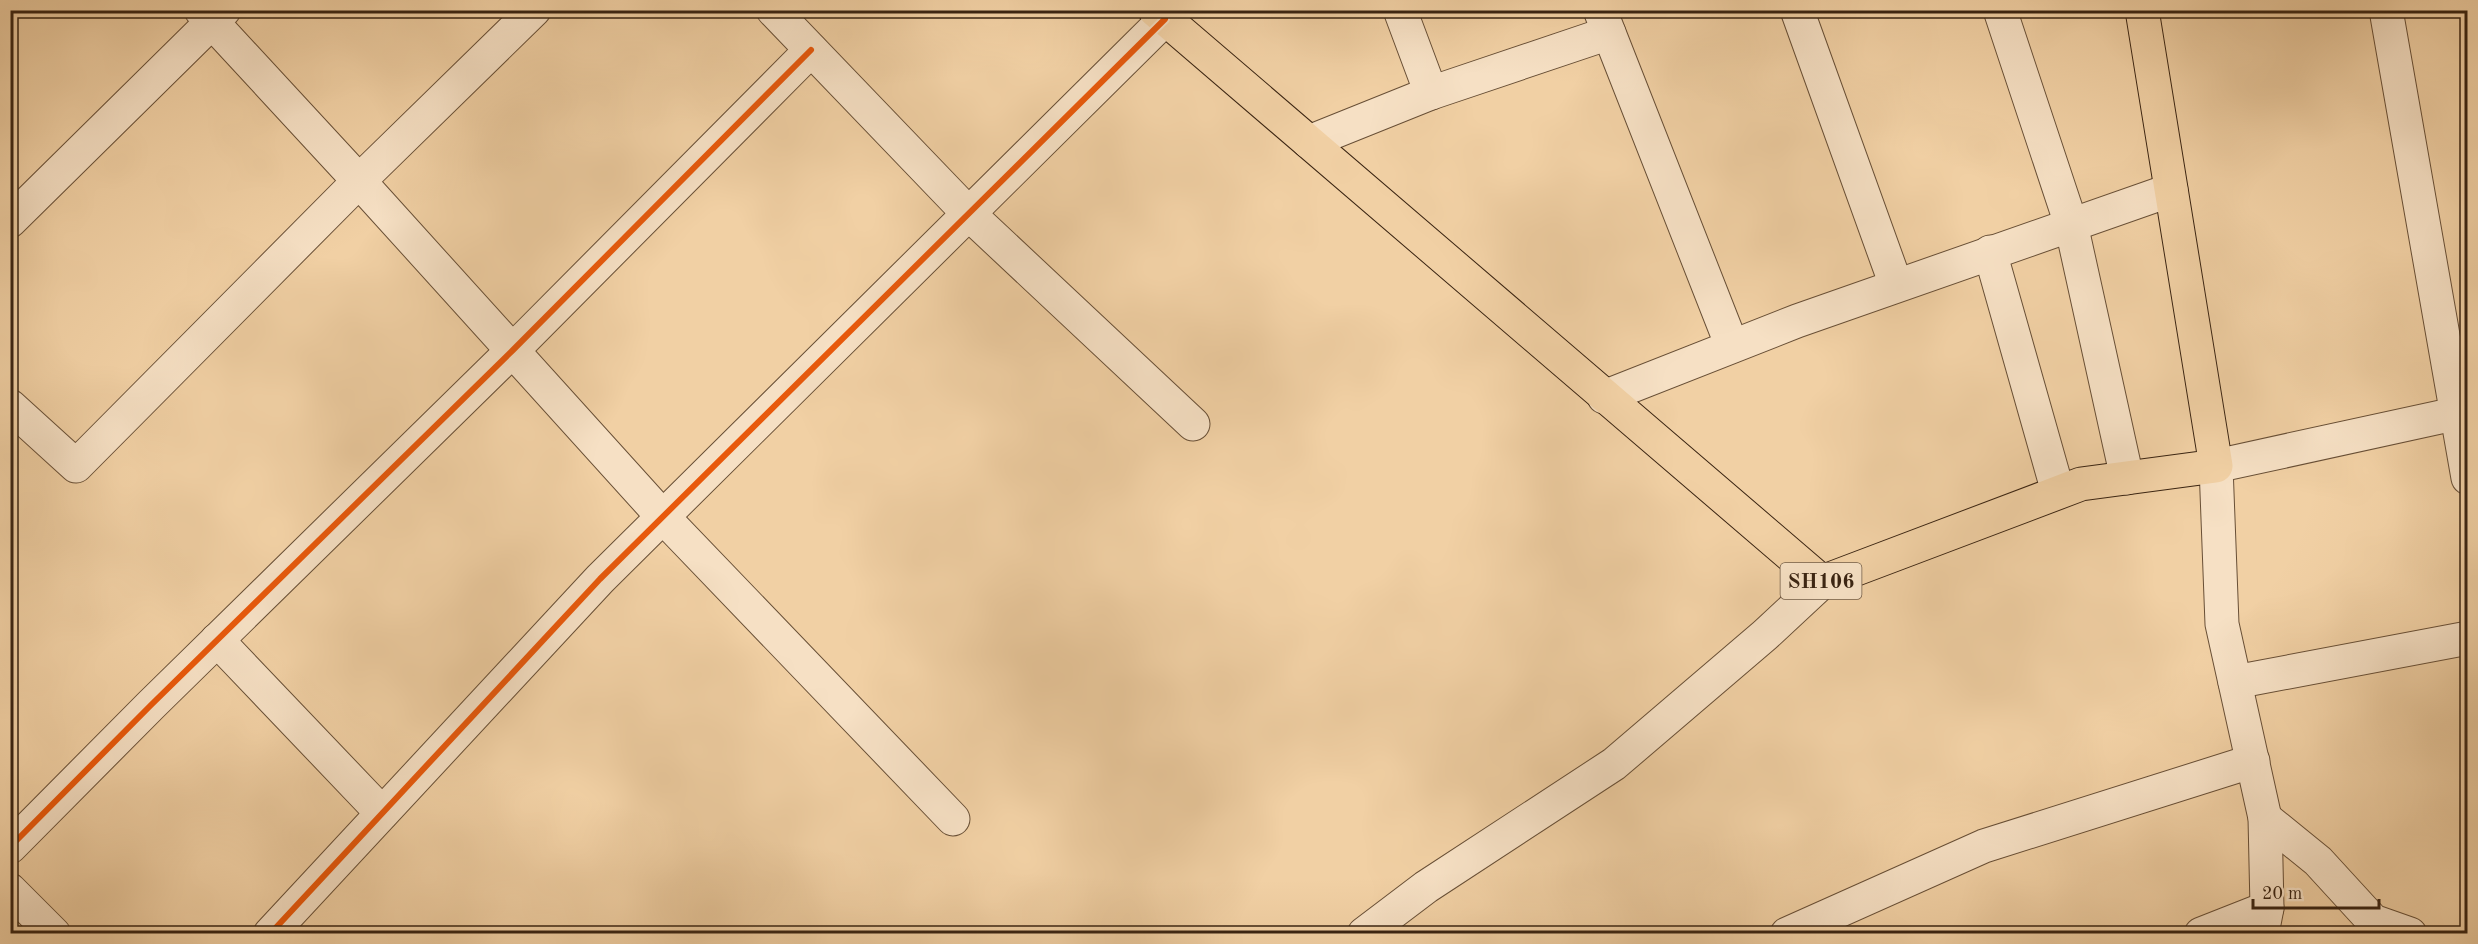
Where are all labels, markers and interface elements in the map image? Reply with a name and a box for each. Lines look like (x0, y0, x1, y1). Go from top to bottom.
road number: SH106 (1780, 563, 1862, 599)
scale bar (2253, 872, 2379, 910)
text: 20 m (2262, 885, 2302, 903)

